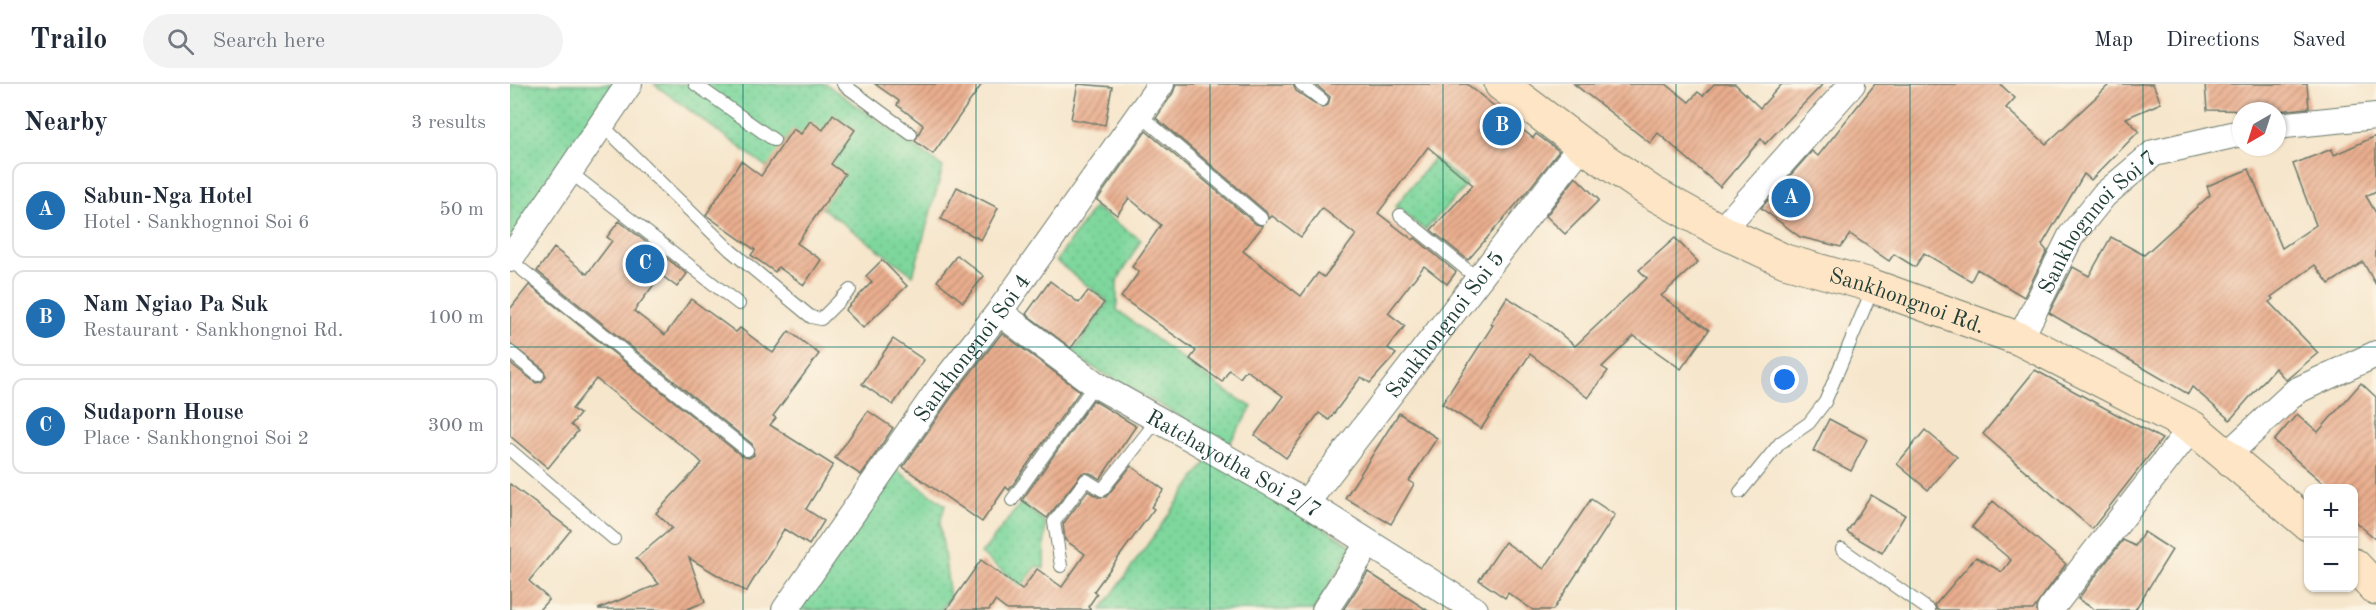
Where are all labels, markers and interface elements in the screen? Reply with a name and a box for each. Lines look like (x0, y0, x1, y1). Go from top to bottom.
search box (143, 14, 563, 68)
icon: search (164, 25, 197, 58)
text: Trailo (30, 27, 107, 55)
text: Search here (212, 30, 325, 52)
text: Map (2094, 30, 2133, 51)
text: Directions (2166, 30, 2260, 51)
text: Saved (2293, 30, 2346, 51)
north arrow (2232, 102, 2286, 156)
pin: B (1482, 104, 1522, 148)
text: Nearby (24, 110, 108, 136)
text: 3 results (411, 113, 486, 133)
street label: Sankhognnoi Soi 7 (2035, 147, 2161, 298)
pin: A (1772, 176, 1810, 220)
text: Sabun-Nga Hotel (83, 186, 253, 208)
text: A (38, 200, 53, 220)
text: 50 m (439, 200, 484, 220)
text: Hotel · Sankhognnoi Soi 6 (83, 213, 310, 233)
pin: C (626, 242, 664, 286)
street label: Sankhongnoi Soi 5 (1382, 248, 1509, 403)
street label: Sankhongnoi Rd. (1827, 265, 1987, 338)
street label: Sankhongnoi Soi 4 (911, 271, 1035, 427)
text: Nam Ngiao Pa Suk (83, 294, 269, 316)
text: B (38, 308, 53, 328)
text: 100 m (428, 308, 484, 328)
text: Restaurant · Sankhongnoi Rd. (83, 321, 343, 341)
your location (1770, 365, 1799, 394)
text: Sudaporn House (83, 402, 244, 424)
street label: Ratchayotha Soi 2/7 (1142, 406, 1324, 523)
text: C (39, 416, 52, 436)
text: 300 m (428, 416, 484, 436)
text: Place · Sankhongnoi Soi 2 (83, 429, 309, 449)
map controls (2304, 484, 2358, 592)
button: + (2304, 484, 2358, 538)
button: − (2304, 538, 2358, 592)

